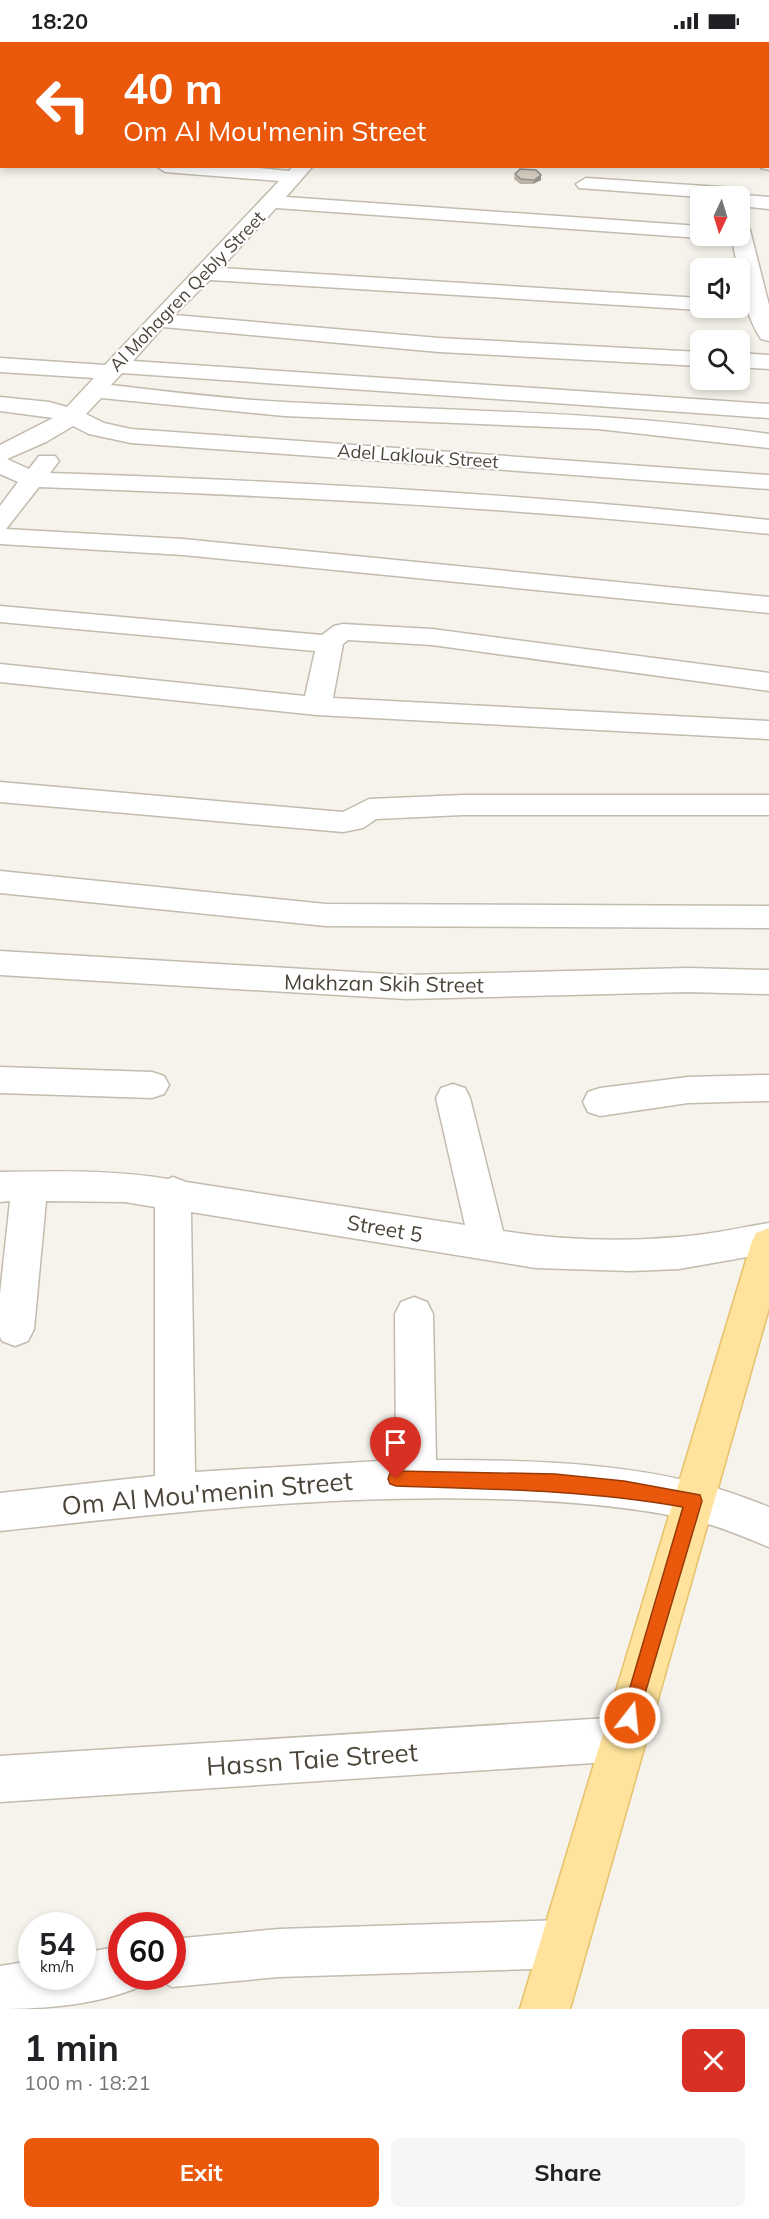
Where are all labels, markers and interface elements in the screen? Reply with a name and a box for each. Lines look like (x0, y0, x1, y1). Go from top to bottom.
text: 18:20 (30, 7, 88, 35)
text: 40 m (123, 62, 223, 115)
icon: left (24, 66, 102, 144)
text: Om Al Mou'menin Street (123, 114, 426, 148)
north arrow (690, 186, 750, 246)
map controls (690, 186, 750, 390)
street label: Al Mohagren Qebly Street (104, 206, 270, 376)
button: sound (690, 258, 750, 318)
button: search (690, 330, 750, 390)
street label: Adel Laklouk Street (337, 439, 499, 473)
street label: Makhzan Skih Street (284, 968, 484, 998)
street label: Street 5 (345, 1209, 425, 1247)
pin (370, 1417, 421, 1479)
icon: arrive (379, 1426, 412, 1459)
street label: Om Al Mou'menin Street (60, 1464, 354, 1522)
position arrow (598, 1686, 662, 1750)
street label: Hassn Taie Street (205, 1735, 419, 1783)
speed limit sign: 60 (108, 1912, 186, 1990)
text: 54 (39, 1925, 75, 1963)
text: km/h (40, 1957, 74, 1976)
text: 1 min (24, 2025, 119, 2070)
button: close (682, 2029, 745, 2092)
text: 100 m · 18:21 (24, 2070, 150, 2095)
button: Exit (24, 2138, 379, 2207)
button: Share (391, 2138, 745, 2207)

